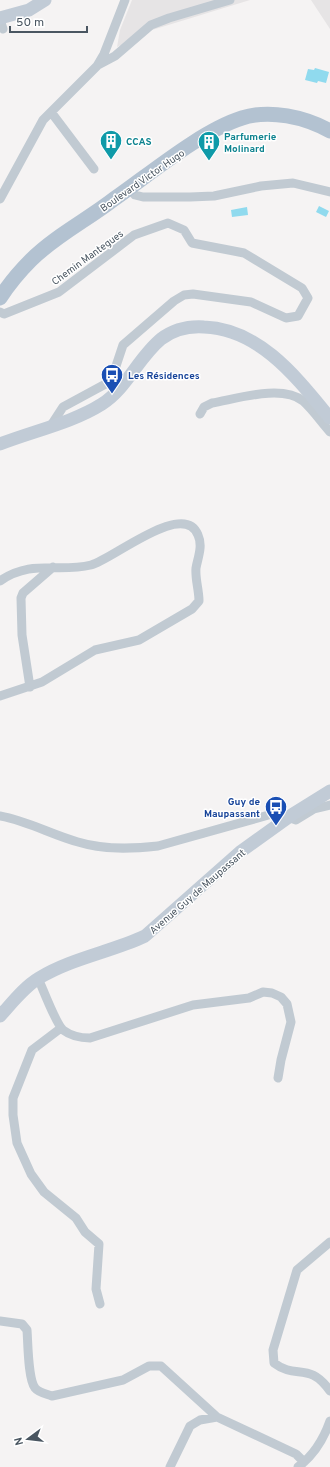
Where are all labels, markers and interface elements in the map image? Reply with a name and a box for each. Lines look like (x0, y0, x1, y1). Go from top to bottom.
scale bar (10, 8, 87, 34)
text: 50 m (16, 15, 44, 31)
building icon: CCAS (98, 128, 124, 161)
building icon: Parfumerie Molinard (196, 129, 222, 162)
place label: Parfumerie Molinard (224, 131, 277, 156)
place label: CCAS (126, 136, 152, 149)
street label: Boulevard Victor Hugo (98, 147, 188, 215)
street label: Chemin Mantegues (49, 228, 127, 289)
bus stop icon: Les Résidences (99, 362, 125, 395)
place label: Les Résidences (128, 370, 200, 383)
bus stop icon: Guy de Maupassant (263, 794, 289, 827)
place label: Guy de Maupassant (204, 796, 260, 821)
street label: Avenue Guy de Maupassant (147, 847, 249, 937)
north arrow (8, 1419, 48, 1459)
text: N (12, 1436, 27, 1447)

